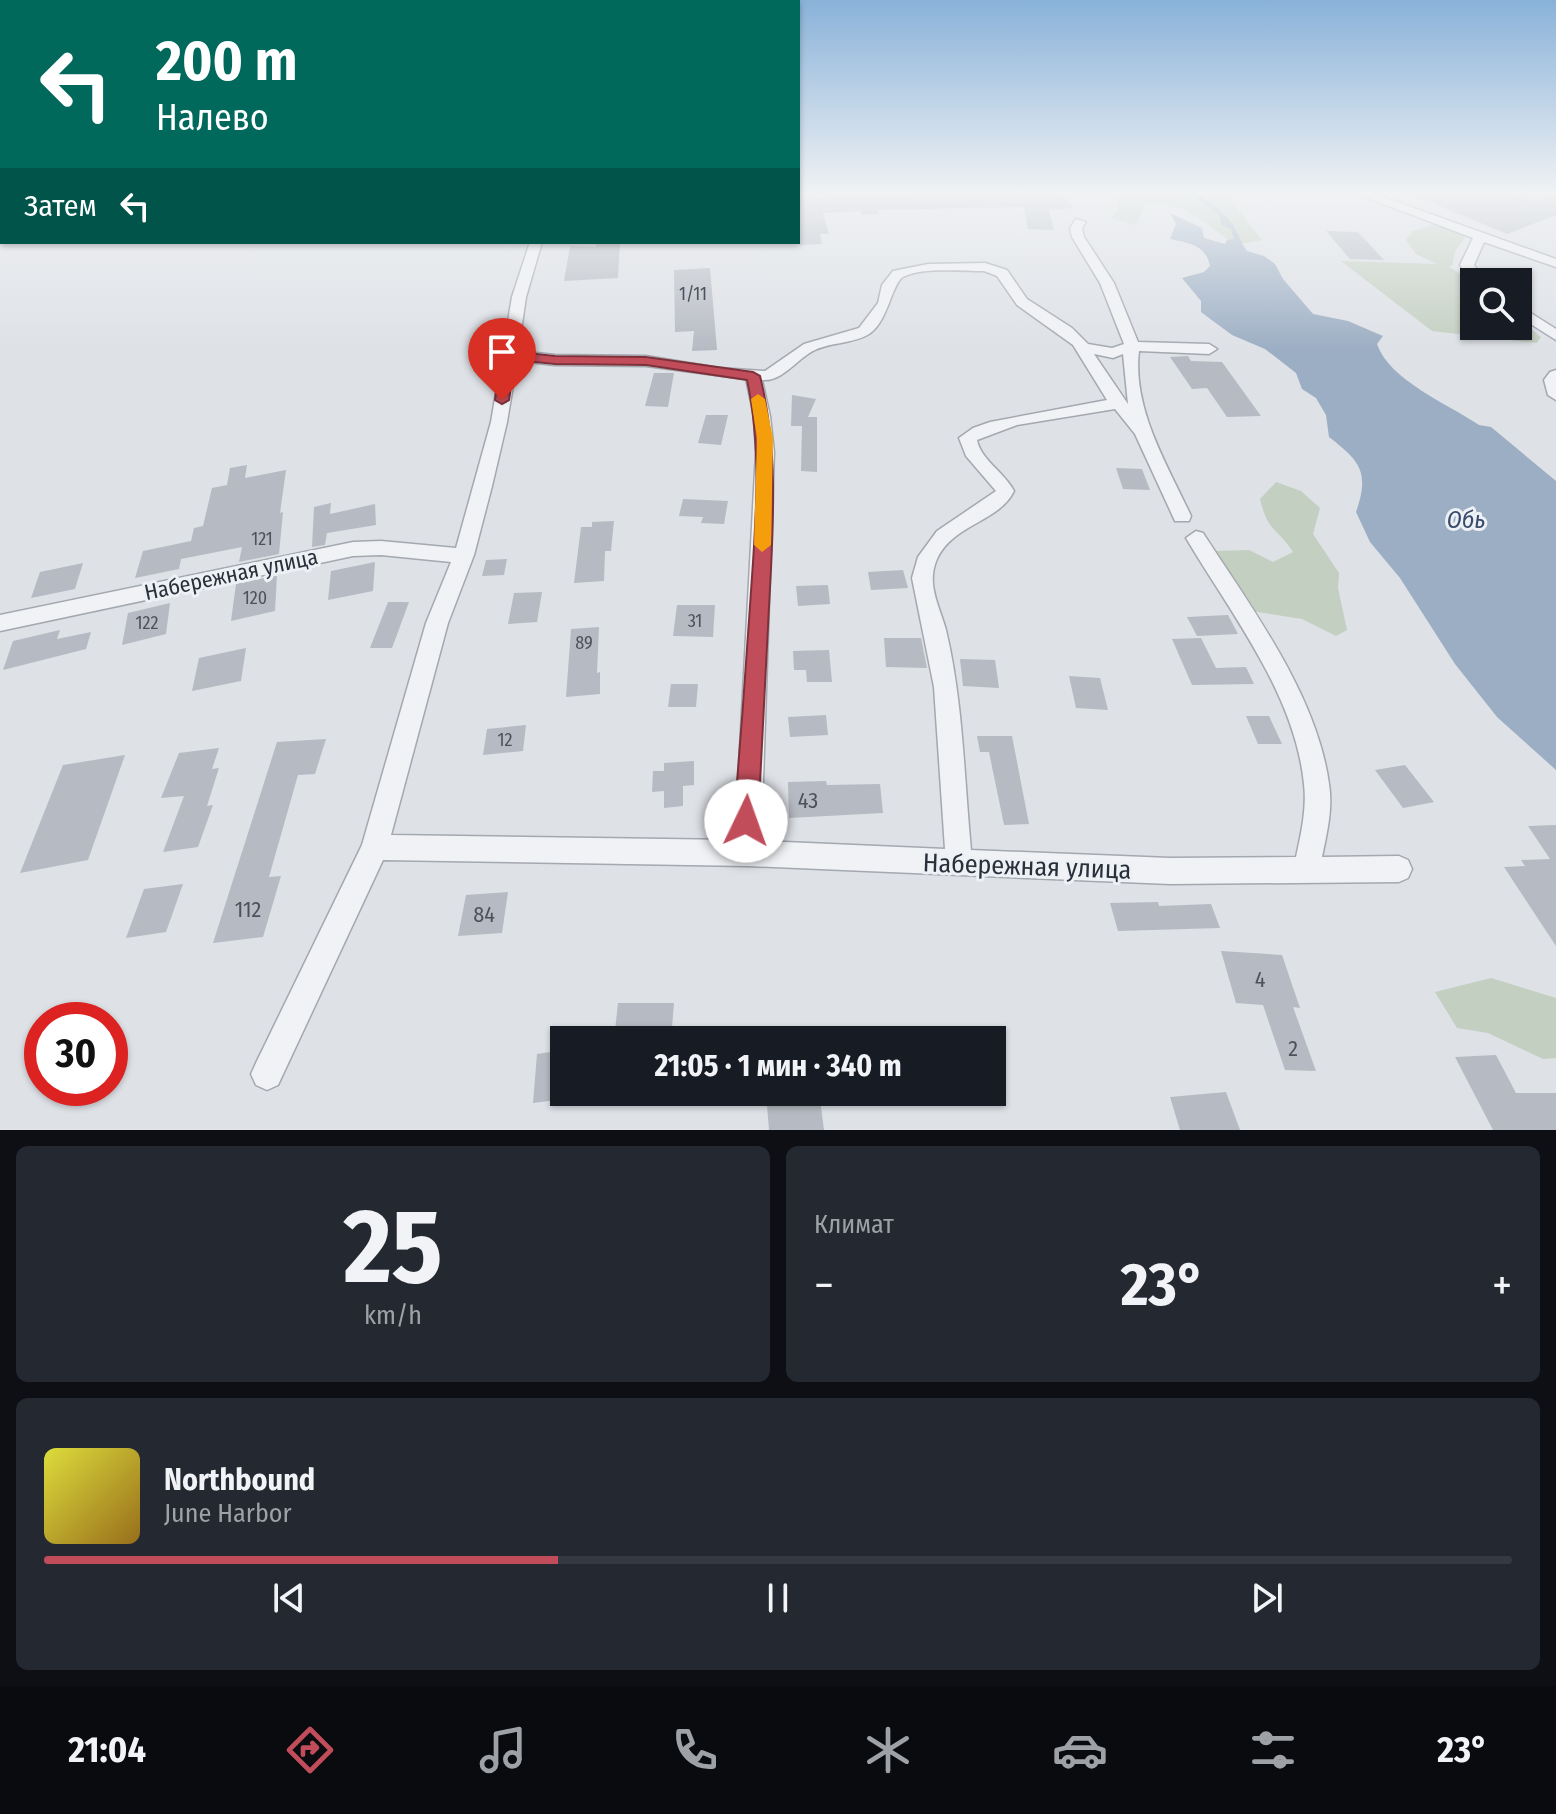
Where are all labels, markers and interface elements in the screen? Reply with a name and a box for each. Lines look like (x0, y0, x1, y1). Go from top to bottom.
text: 200 m (156, 28, 297, 95)
icon: left (24, 32, 128, 136)
text: Налево (156, 96, 269, 140)
icon: left (113, 184, 157, 228)
text: Затем (24, 188, 97, 224)
map controls (1460, 268, 1532, 340)
button: search (1460, 268, 1532, 340)
house number: 1/11 (679, 283, 707, 305)
pin (468, 318, 536, 400)
icon: arrive (480, 330, 524, 374)
water label: Обь (1447, 506, 1485, 534)
house number: 121 (251, 528, 273, 550)
street label: Набережная улица (142, 543, 320, 606)
house number: 120 (243, 587, 267, 609)
house number: 31 (688, 610, 702, 632)
house number: 122 (136, 612, 159, 634)
house number: 89 (575, 632, 593, 654)
house number: 12 (498, 729, 513, 751)
position arrow (704, 779, 788, 863)
house number: 43 (798, 787, 818, 814)
street label: Набережная улица (922, 847, 1132, 886)
house number: 112 (235, 896, 261, 923)
house number: 84 (473, 901, 495, 928)
house number: 4 (1255, 966, 1266, 993)
speed limit sign: 30 (24, 1002, 128, 1106)
house number: 2 (1288, 1035, 1298, 1062)
text: 21:05 · 1 мин · 340 m (654, 1048, 902, 1084)
text: 25 (343, 1185, 443, 1310)
text: Климат (814, 1209, 894, 1240)
text: 23° (1121, 1249, 1205, 1321)
text: − (814, 1259, 834, 1312)
text: + (1492, 1259, 1512, 1312)
text: km/h (364, 1300, 422, 1331)
text: Northbound (164, 1462, 315, 1498)
text: June Harbor (164, 1498, 292, 1529)
icon: previous (267, 1576, 311, 1620)
icon: pause (756, 1576, 800, 1620)
icon: next (1245, 1576, 1289, 1620)
icon: directions (282, 1722, 338, 1778)
icon: music (475, 1722, 531, 1778)
icon: phone (667, 1722, 723, 1778)
icon: climate (860, 1722, 916, 1778)
icon: car (1052, 1722, 1108, 1778)
icon: filters (1245, 1722, 1301, 1778)
text: 21:04 (68, 1728, 146, 1772)
text: 23° (1437, 1728, 1488, 1772)

